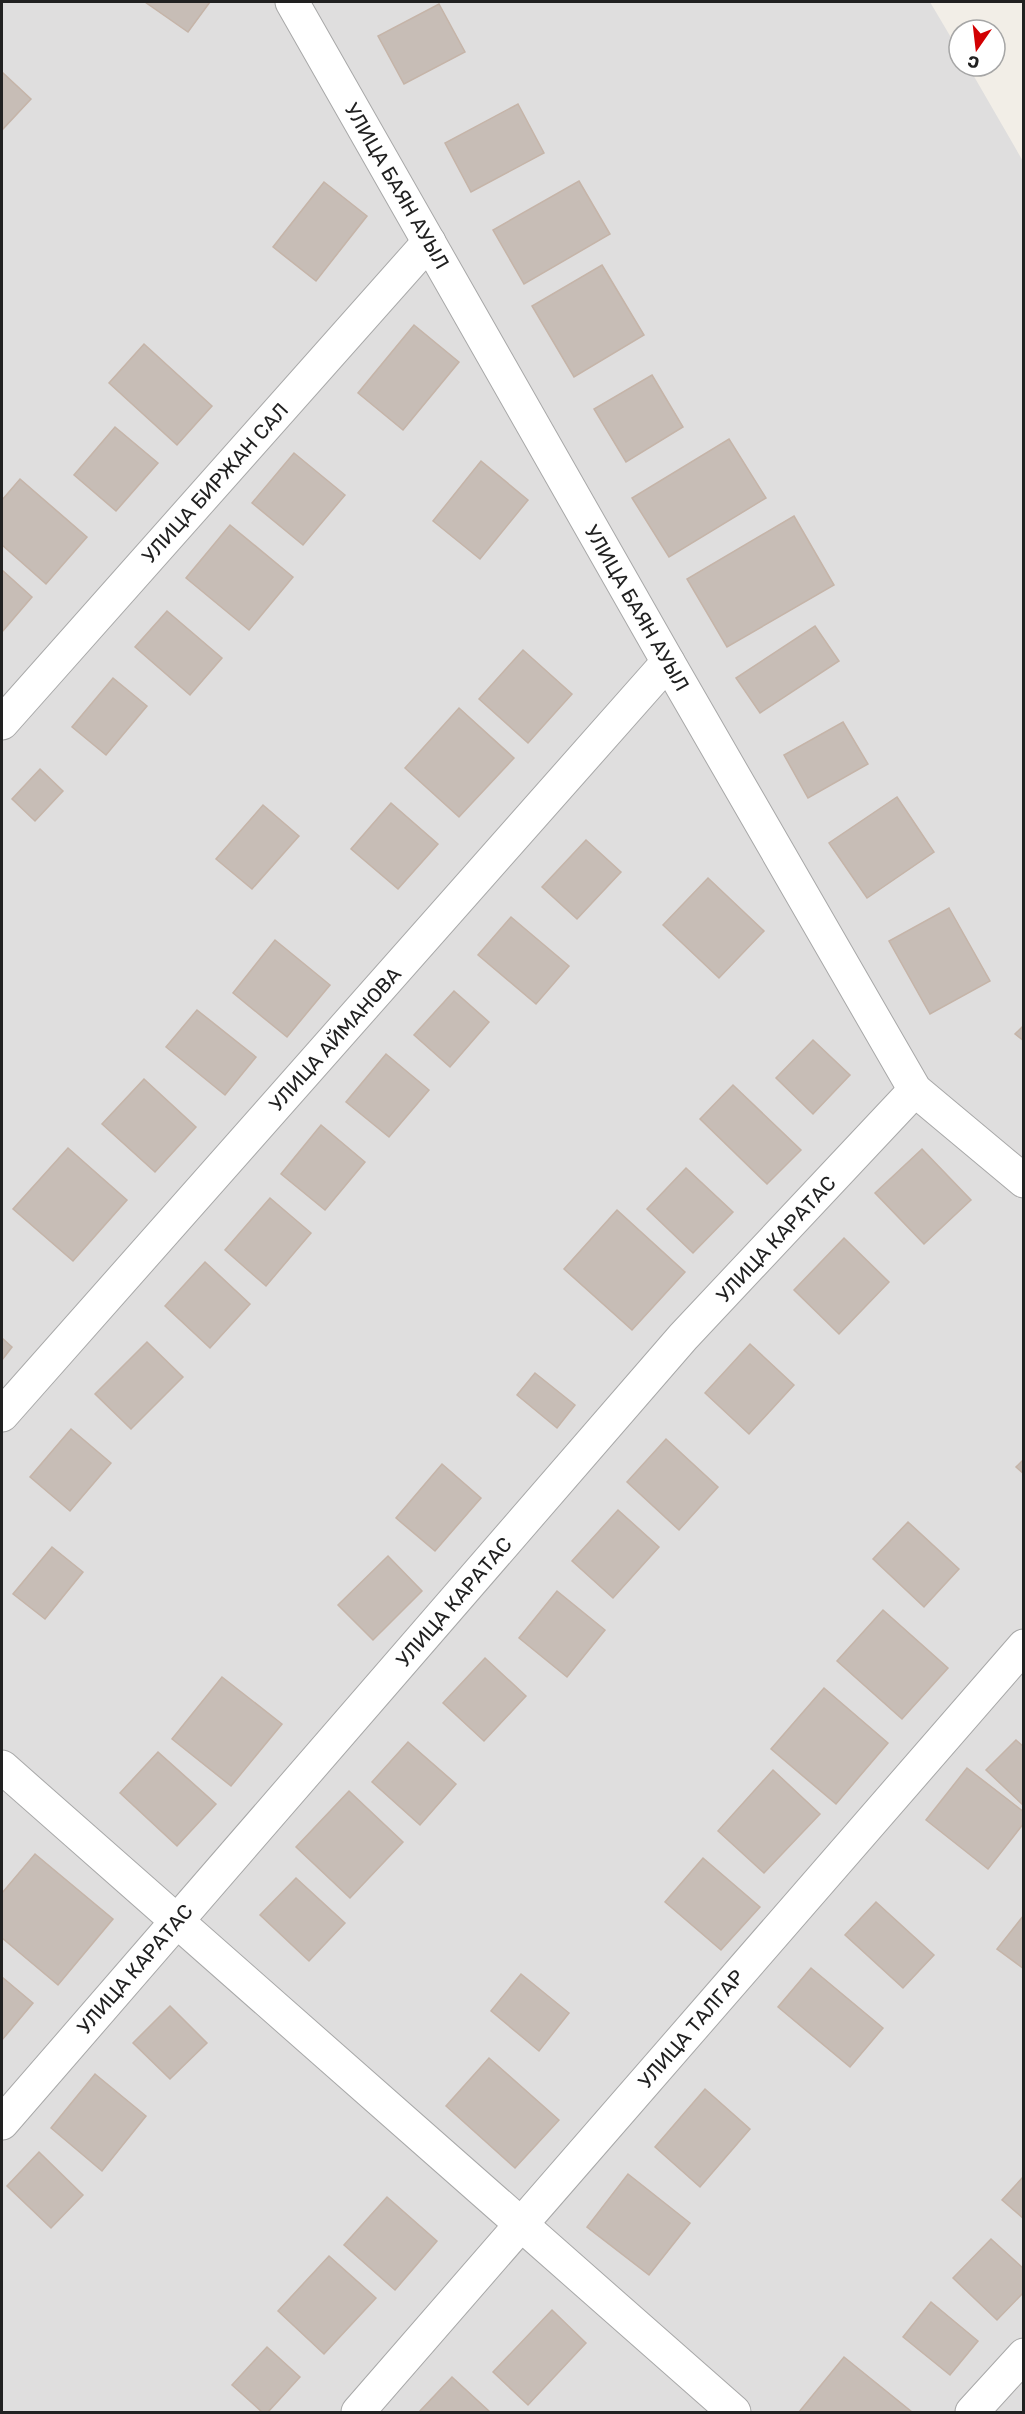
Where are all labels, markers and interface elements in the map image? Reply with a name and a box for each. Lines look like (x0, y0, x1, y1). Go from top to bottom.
north arrow (947, 18, 1007, 78)
text: С (966, 51, 981, 73)
street label: УЛИЦА БАЯН АУЫЛ (340, 99, 454, 273)
street label: УЛИЦА БИРЖАН САЛ (137, 398, 293, 568)
street label: УЛИЦА БАЯН АУЫЛ (580, 521, 694, 695)
street label: УЛИЦА АЙМАНОВА (264, 962, 406, 1116)
street label: УЛИЦА КАРАТАС (711, 1171, 841, 1307)
street label: УЛИЦА КАРАТАС (391, 1532, 517, 1672)
street label: УЛИЦА КАРАТАС (72, 1899, 198, 2039)
street label: УЛИЦА ТАЛГАР (633, 1965, 749, 2093)

